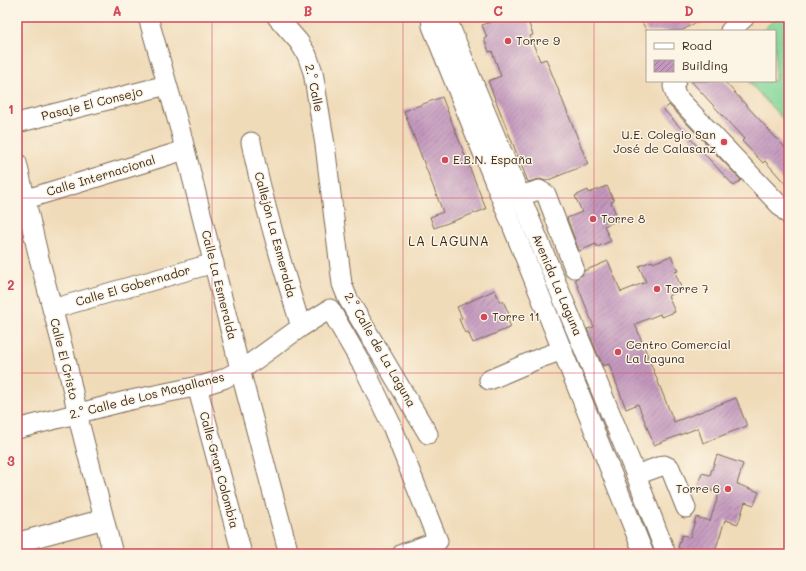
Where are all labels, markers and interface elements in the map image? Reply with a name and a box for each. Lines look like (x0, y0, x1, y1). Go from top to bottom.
text: A (112, 2, 122, 19)
text: B (304, 2, 313, 19)
text: C (493, 2, 503, 19)
text: D (684, 2, 694, 19)
legend (646, 30, 776, 82)
place label: Torre 9 (516, 32, 560, 48)
marker: Torre 9 (503, 36, 513, 46)
text: Road (682, 37, 712, 53)
text: Building (682, 57, 728, 73)
street label: 2.° Calle (302, 63, 328, 113)
street label: Pasaje El Consejo (39, 83, 144, 123)
text: 1 (8, 100, 14, 117)
place label: U.E. Colegio San José de Calasanz (613, 126, 716, 156)
marker: U.E. Colegio San José de Calasanz (719, 137, 729, 147)
street label: Calle Internacional (44, 151, 157, 199)
place label: E.B.N. España (453, 151, 532, 167)
marker: E.B.N. España (440, 155, 450, 165)
street label: Callejón La Esmeralda (251, 170, 301, 300)
place label: Torre 8 (601, 210, 645, 226)
marker: Torre 8 (588, 214, 598, 224)
street label: Calle La Esmeralda (199, 228, 241, 341)
street label: Avenida La Laguna (529, 231, 587, 338)
district label: LA LAGUNA (408, 232, 490, 249)
street label: Calle El Gobernador (73, 261, 192, 309)
text: 2 (7, 276, 15, 293)
place label: Torre 7 (665, 280, 709, 296)
marker: Torre 7 (652, 284, 662, 294)
street label: 2.° Calle de La Laguna (341, 289, 420, 410)
place label: Torre 11 (492, 308, 540, 324)
marker: Torre 11 (479, 312, 489, 322)
street label: Calle El Cristo (47, 316, 83, 401)
place label: Centro Comercial La Laguna (626, 336, 731, 366)
marker: Centro Comercial La Laguna (613, 347, 623, 357)
street label: 2.° Calle de Los Magallanes (68, 368, 226, 422)
street label: Calle Gran Colombia (197, 410, 243, 530)
text: 3 (7, 452, 15, 469)
place label: Torre 6 (676, 480, 720, 496)
marker: Torre 6 (723, 484, 733, 494)

